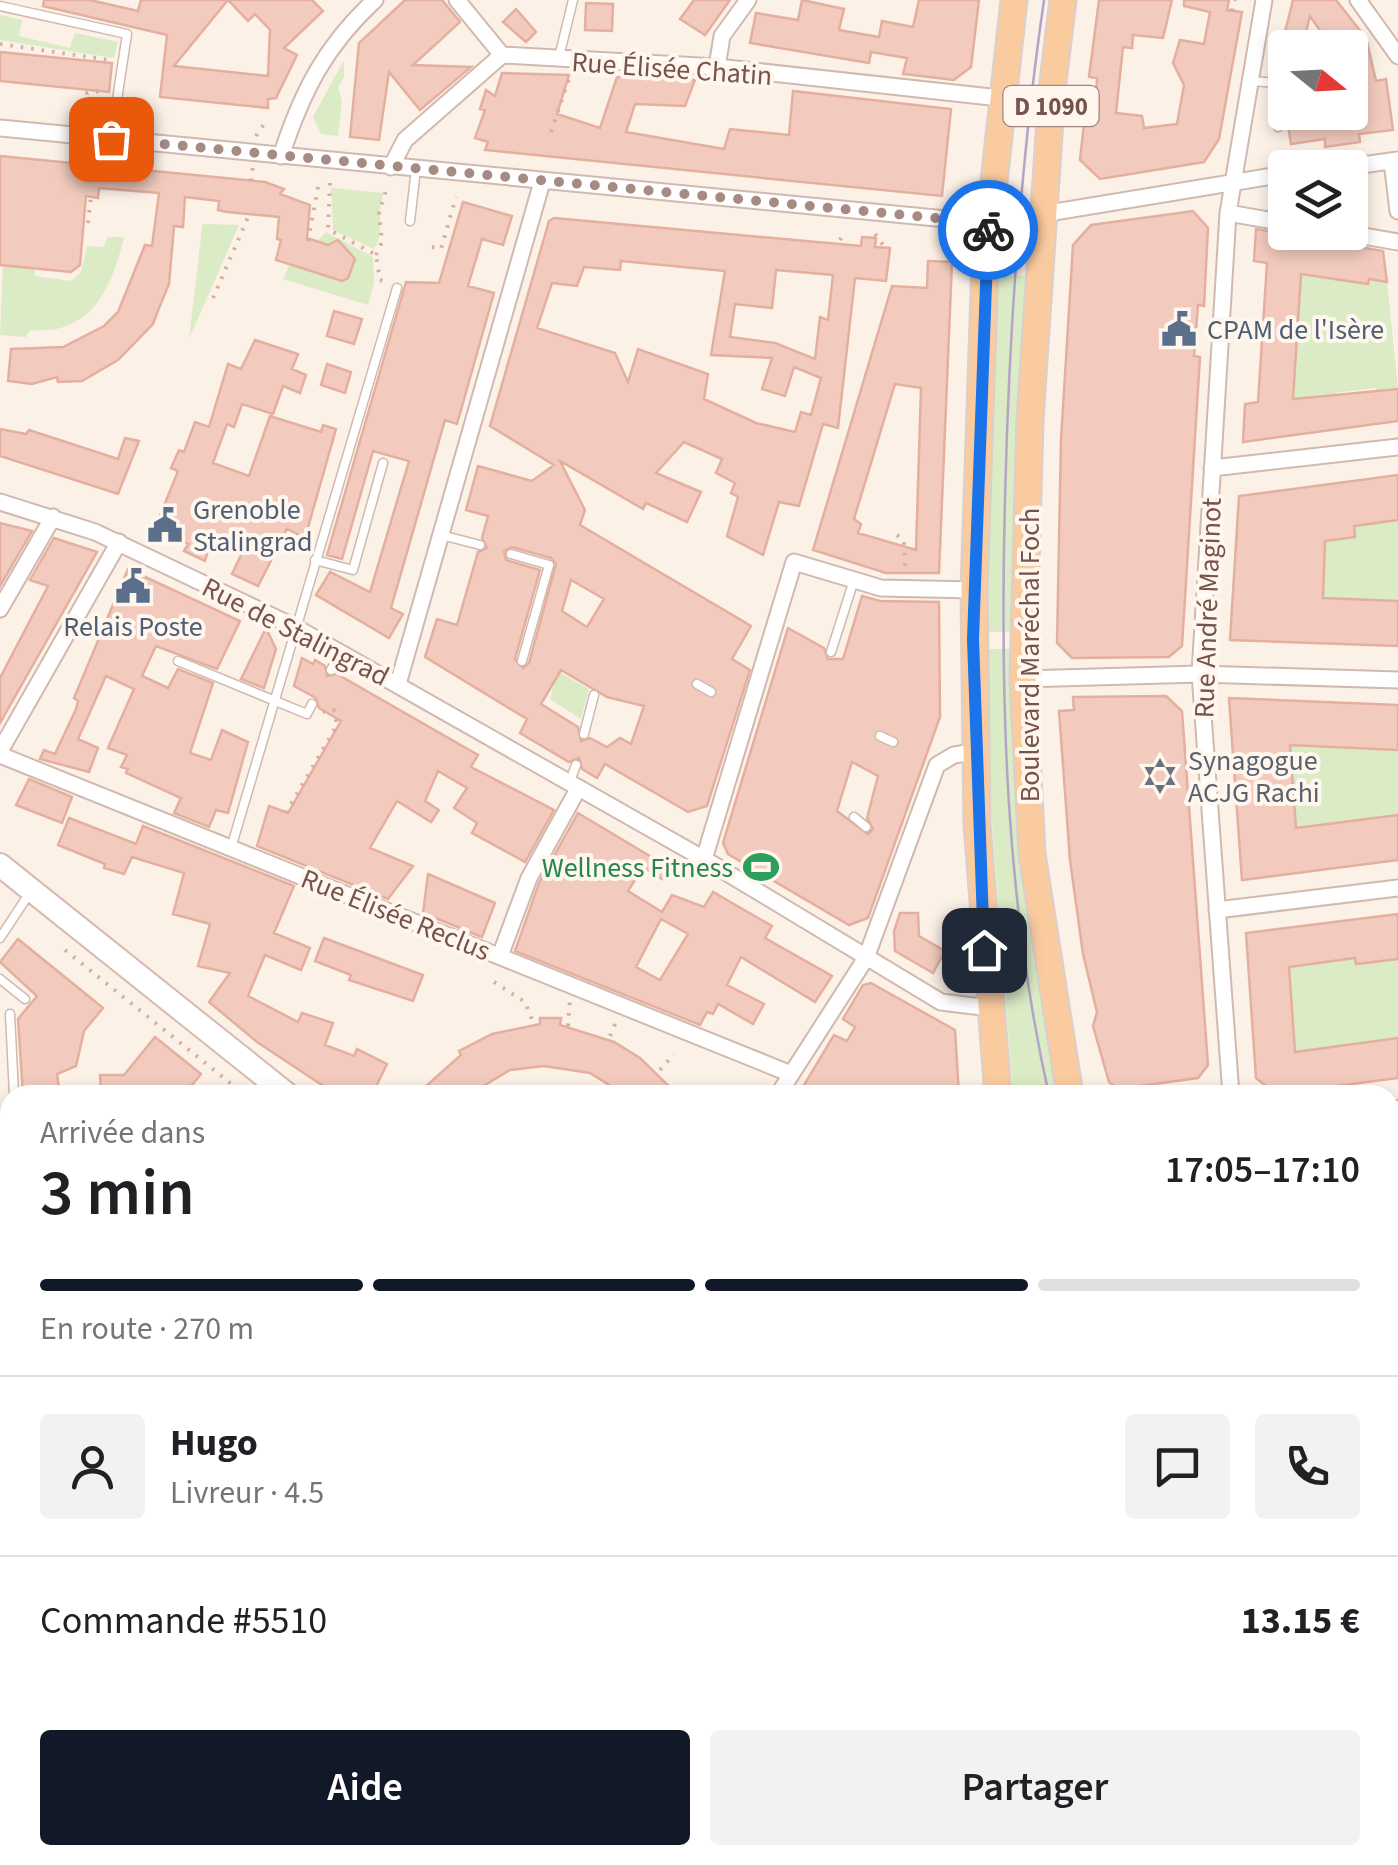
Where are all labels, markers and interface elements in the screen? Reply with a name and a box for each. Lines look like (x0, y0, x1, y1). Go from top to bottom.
north arrow (1268, 30, 1368, 130)
map controls (1268, 30, 1368, 250)
street label: Rue Élisée Chatin (570, 42, 774, 96)
road number: D 1090 (1004, 86, 1098, 126)
pin (69, 97, 154, 182)
icon: bag (84, 112, 139, 167)
button: layers (1268, 150, 1368, 250)
courier (938, 180, 1038, 280)
icon: bike (961, 203, 1016, 258)
public building icon: CPAM de l'Isère (1160, 310, 1198, 348)
place label: CPAM de l'Isère (1207, 310, 1384, 350)
place label: Grenoble Stalingrad (193, 490, 312, 562)
street label: Rue André Maginot (1184, 497, 1232, 719)
public building icon: Grenoble Stalingrad (146, 506, 184, 544)
street label: Boulevard Maréchal Foch (1010, 508, 1050, 802)
public building icon: Relais Poste (114, 567, 152, 605)
street label: Rue de Stalingrad (195, 568, 396, 696)
place label: Relais Poste (63, 607, 203, 647)
place label: Synagogue ACJG Rachi (1188, 741, 1320, 813)
synagogue icon: Synagogue ACJG Rachi (1141, 757, 1179, 795)
place label: Wellness Fitness (542, 848, 733, 888)
sports icon: Wellness Fitness (742, 848, 780, 886)
street label: Rue Élisée Reclus (295, 859, 496, 971)
pin (942, 908, 1027, 993)
icon: home (957, 923, 1012, 978)
text: Arrivée dans (40, 1110, 205, 1156)
text: 17:05–17:10 (1165, 1143, 1360, 1197)
text: 3 min (40, 1147, 195, 1240)
text: En route · 270 m (40, 1306, 254, 1352)
button: person (40, 1414, 145, 1519)
button: chat (1125, 1414, 1230, 1519)
button: phone (1255, 1414, 1360, 1519)
text: Hugo (170, 1416, 258, 1470)
text: Livreur · 4.5 (170, 1470, 324, 1516)
text: Commande #5510 (40, 1594, 327, 1648)
text: 13.15 € (1241, 1594, 1360, 1648)
button: Aide (40, 1730, 690, 1845)
button: Partager (710, 1730, 1360, 1845)

